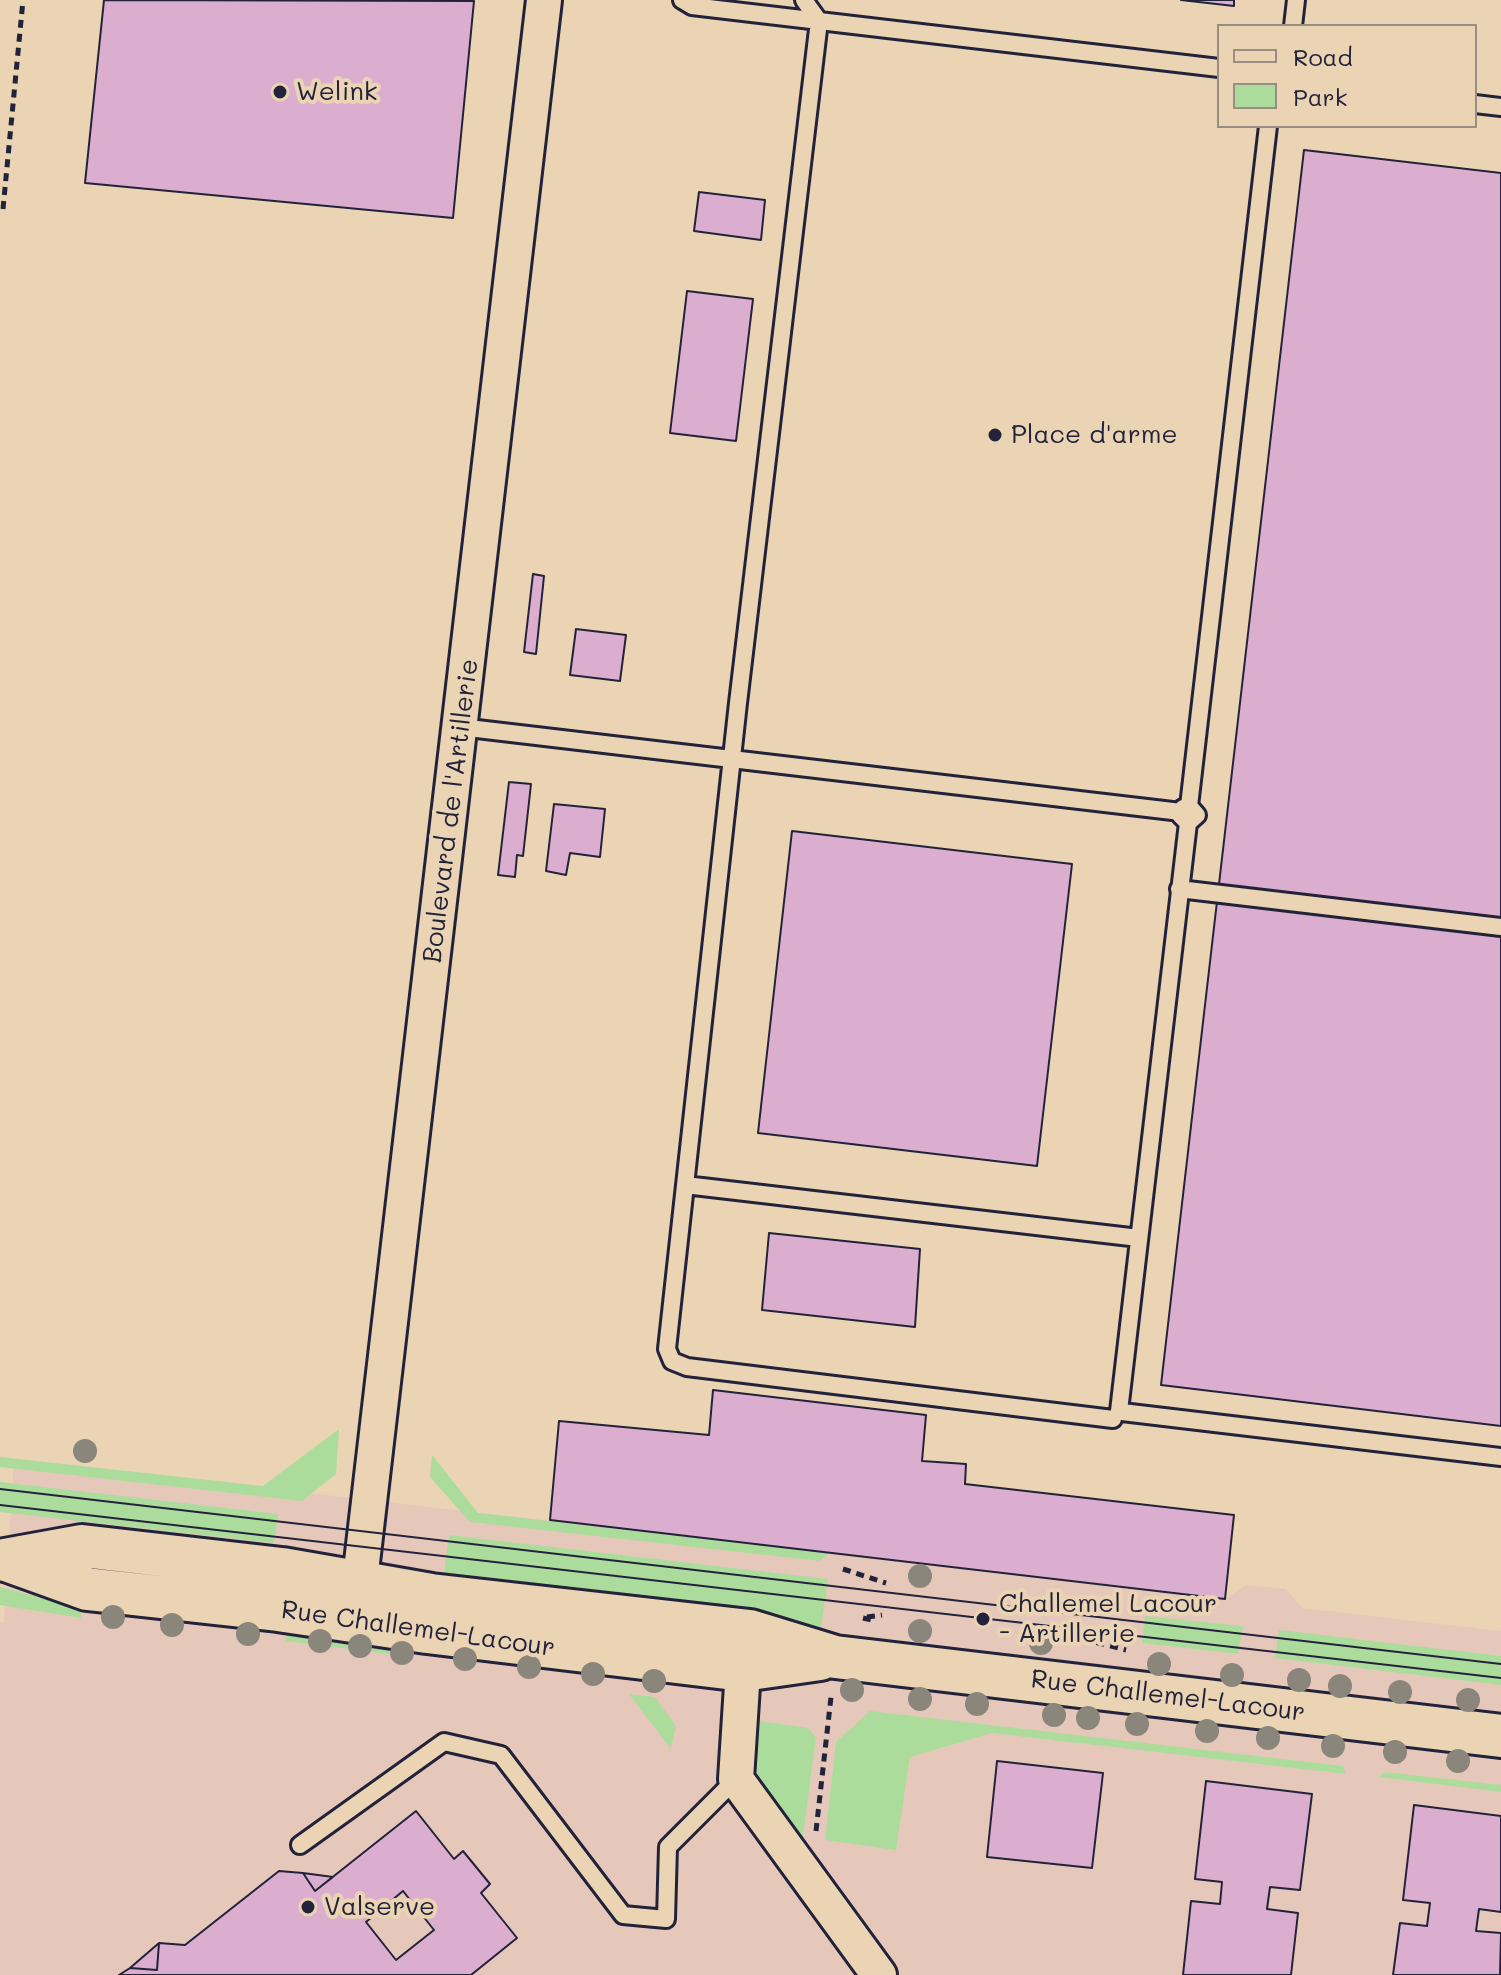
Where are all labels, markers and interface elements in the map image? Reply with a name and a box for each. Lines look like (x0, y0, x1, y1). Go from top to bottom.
legend (1217, 24, 1477, 128)
text: Road (1293, 41, 1353, 72)
place label: Welink (296, 76, 378, 108)
text: Park (1293, 81, 1347, 112)
marker: Welink (271, 83, 289, 101)
place label: Place d'arme (1011, 419, 1178, 451)
marker: Place d'arme (986, 426, 1004, 444)
street label: Boulevard de l'Artillerie (417, 657, 485, 965)
place label: Challemel Lacour - Artillerie (999, 1588, 1217, 1650)
street label: Rue Challemel-Lacour (279, 1594, 557, 1664)
marker: Challemel Lacour - Artillerie (974, 1610, 992, 1628)
street label: Rue Challemel-Lacour (1029, 1664, 1307, 1728)
place label: Valserve (324, 1891, 435, 1923)
marker: Valserve (299, 1898, 317, 1916)

